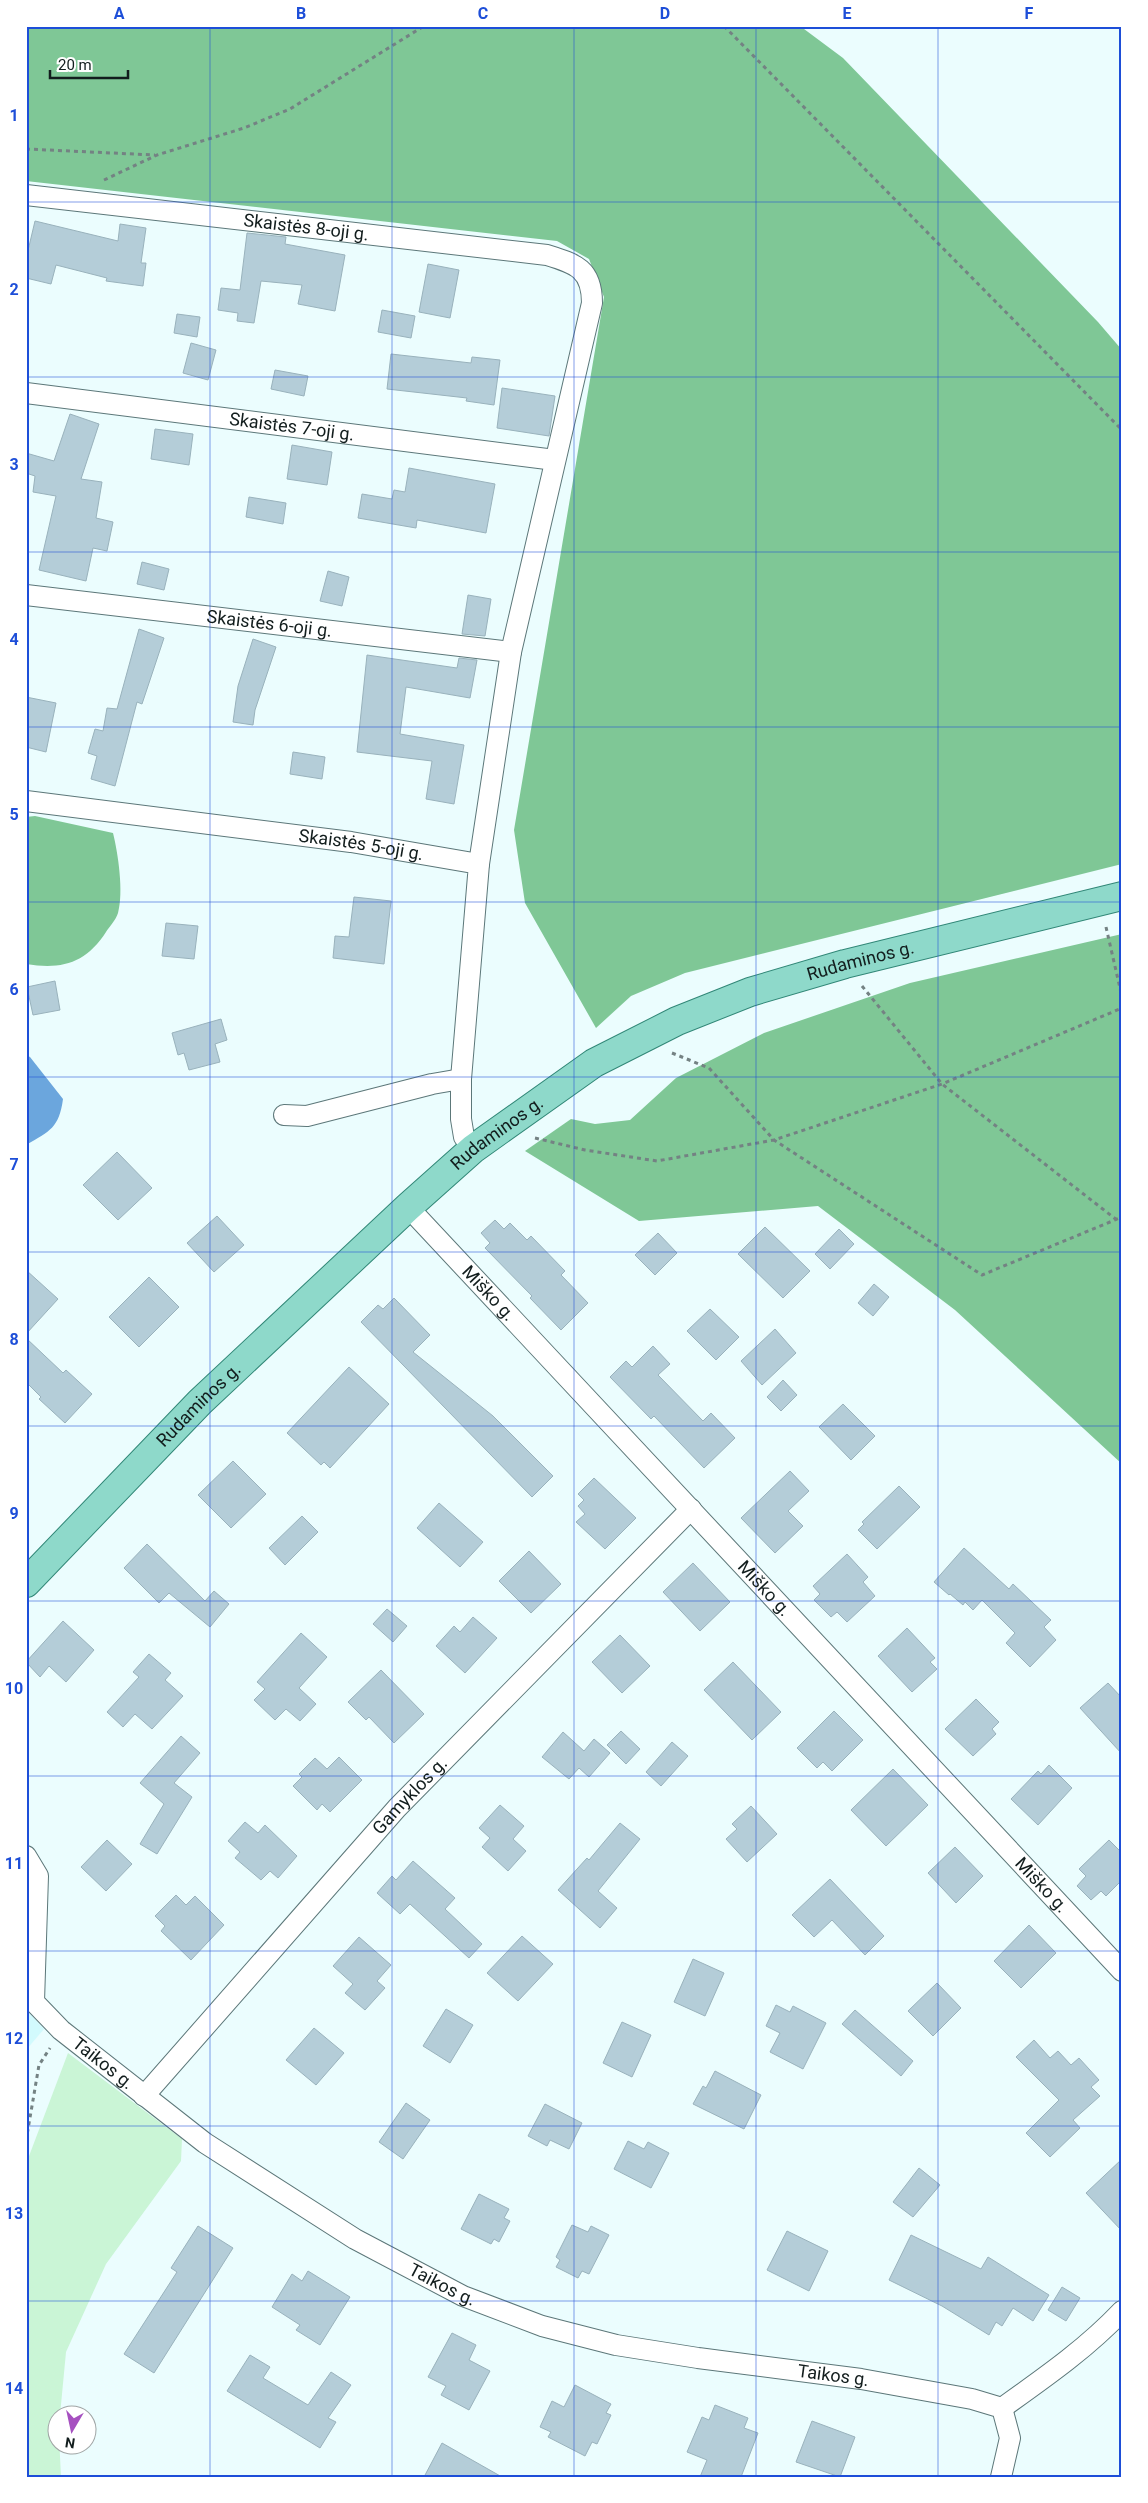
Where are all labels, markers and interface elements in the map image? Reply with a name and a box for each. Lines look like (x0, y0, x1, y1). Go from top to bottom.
text: A (114, 4, 125, 23)
text: B (296, 4, 306, 23)
text: C (478, 4, 488, 23)
text: D (660, 4, 670, 23)
text: E (843, 4, 852, 23)
text: F (1025, 4, 1034, 23)
scale bar (50, 48, 128, 80)
text: 20 m (58, 56, 92, 74)
text: 1 (9, 106, 19, 125)
street label: Skaistės 8-oji g. (242, 209, 370, 244)
text: 2 (9, 280, 19, 299)
street label: Skaistės 7-oji g. (228, 408, 356, 445)
text: 3 (9, 455, 19, 474)
street label: Skaistės 6-oji g. (206, 605, 333, 641)
text: 4 (9, 630, 19, 649)
text: 5 (9, 805, 19, 824)
street label: Skaistės 5-oji g. (298, 825, 425, 864)
street label: Rudaminos g. (804, 936, 916, 985)
text: 6 (9, 980, 19, 999)
street label: Rudaminos g. (446, 1092, 547, 1174)
text: 7 (9, 1155, 19, 1174)
street label: Miško g. (458, 1261, 520, 1325)
text: 8 (9, 1330, 19, 1349)
street label: Rudaminos g. (152, 1358, 245, 1451)
text: 9 (9, 1504, 19, 1523)
street label: Miško g. (734, 1556, 796, 1620)
text: 10 (5, 1679, 23, 1698)
street label: Gamyklos g. (368, 1752, 451, 1838)
street label: Miško g. (1011, 1853, 1073, 1917)
text: 11 (5, 1854, 23, 1873)
text: 12 (5, 2029, 23, 2048)
street label: Taikos g. (69, 2032, 138, 2093)
text: 13 (5, 2204, 23, 2223)
street label: Taikos g. (406, 2258, 479, 2310)
street label: Taikos g. (796, 2360, 871, 2390)
text: 14 (5, 2379, 23, 2398)
north arrow (48, 2406, 98, 2456)
text: N (64, 2434, 76, 2452)

